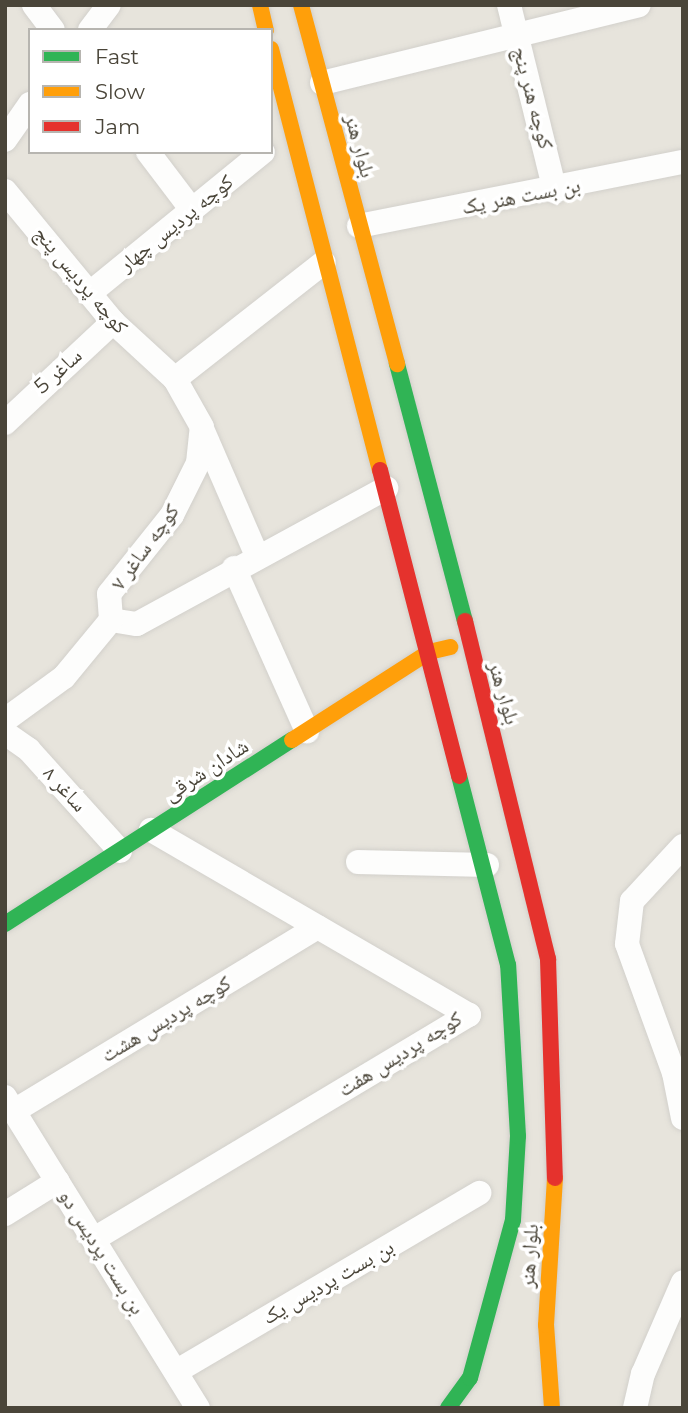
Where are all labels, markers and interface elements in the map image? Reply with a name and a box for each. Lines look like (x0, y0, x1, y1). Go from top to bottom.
legend (28, 28, 273, 154)
text: Fast (95, 44, 139, 69)
street label: کوچه هنر پنج (507, 44, 559, 152)
text: Slow (95, 79, 145, 104)
street label: بلوار هنر (339, 112, 381, 180)
text: Jam (95, 114, 140, 139)
street label: کوچه پردیس چهار (114, 169, 238, 277)
street label: بن بست هنر یک (460, 172, 582, 220)
street label: کوچه پردیس پنج (29, 221, 133, 339)
street label: ساغر 5 (29, 343, 87, 399)
street label: کوچه ساغر ۷ (105, 499, 185, 595)
street label: بلوار هنر (483, 658, 525, 728)
street label: شادان شرقی (159, 733, 253, 807)
street label: ساغر ٨ (38, 761, 92, 817)
street label: کوچه پردیس هشت (96, 970, 236, 1068)
street label: کوچه پردیس هفت (333, 1006, 467, 1102)
street label: بن بست پردیس دو (53, 1185, 151, 1319)
street label: بلوار هنر (514, 1223, 544, 1289)
street label: بن بست پردیس یک (258, 1234, 398, 1330)

